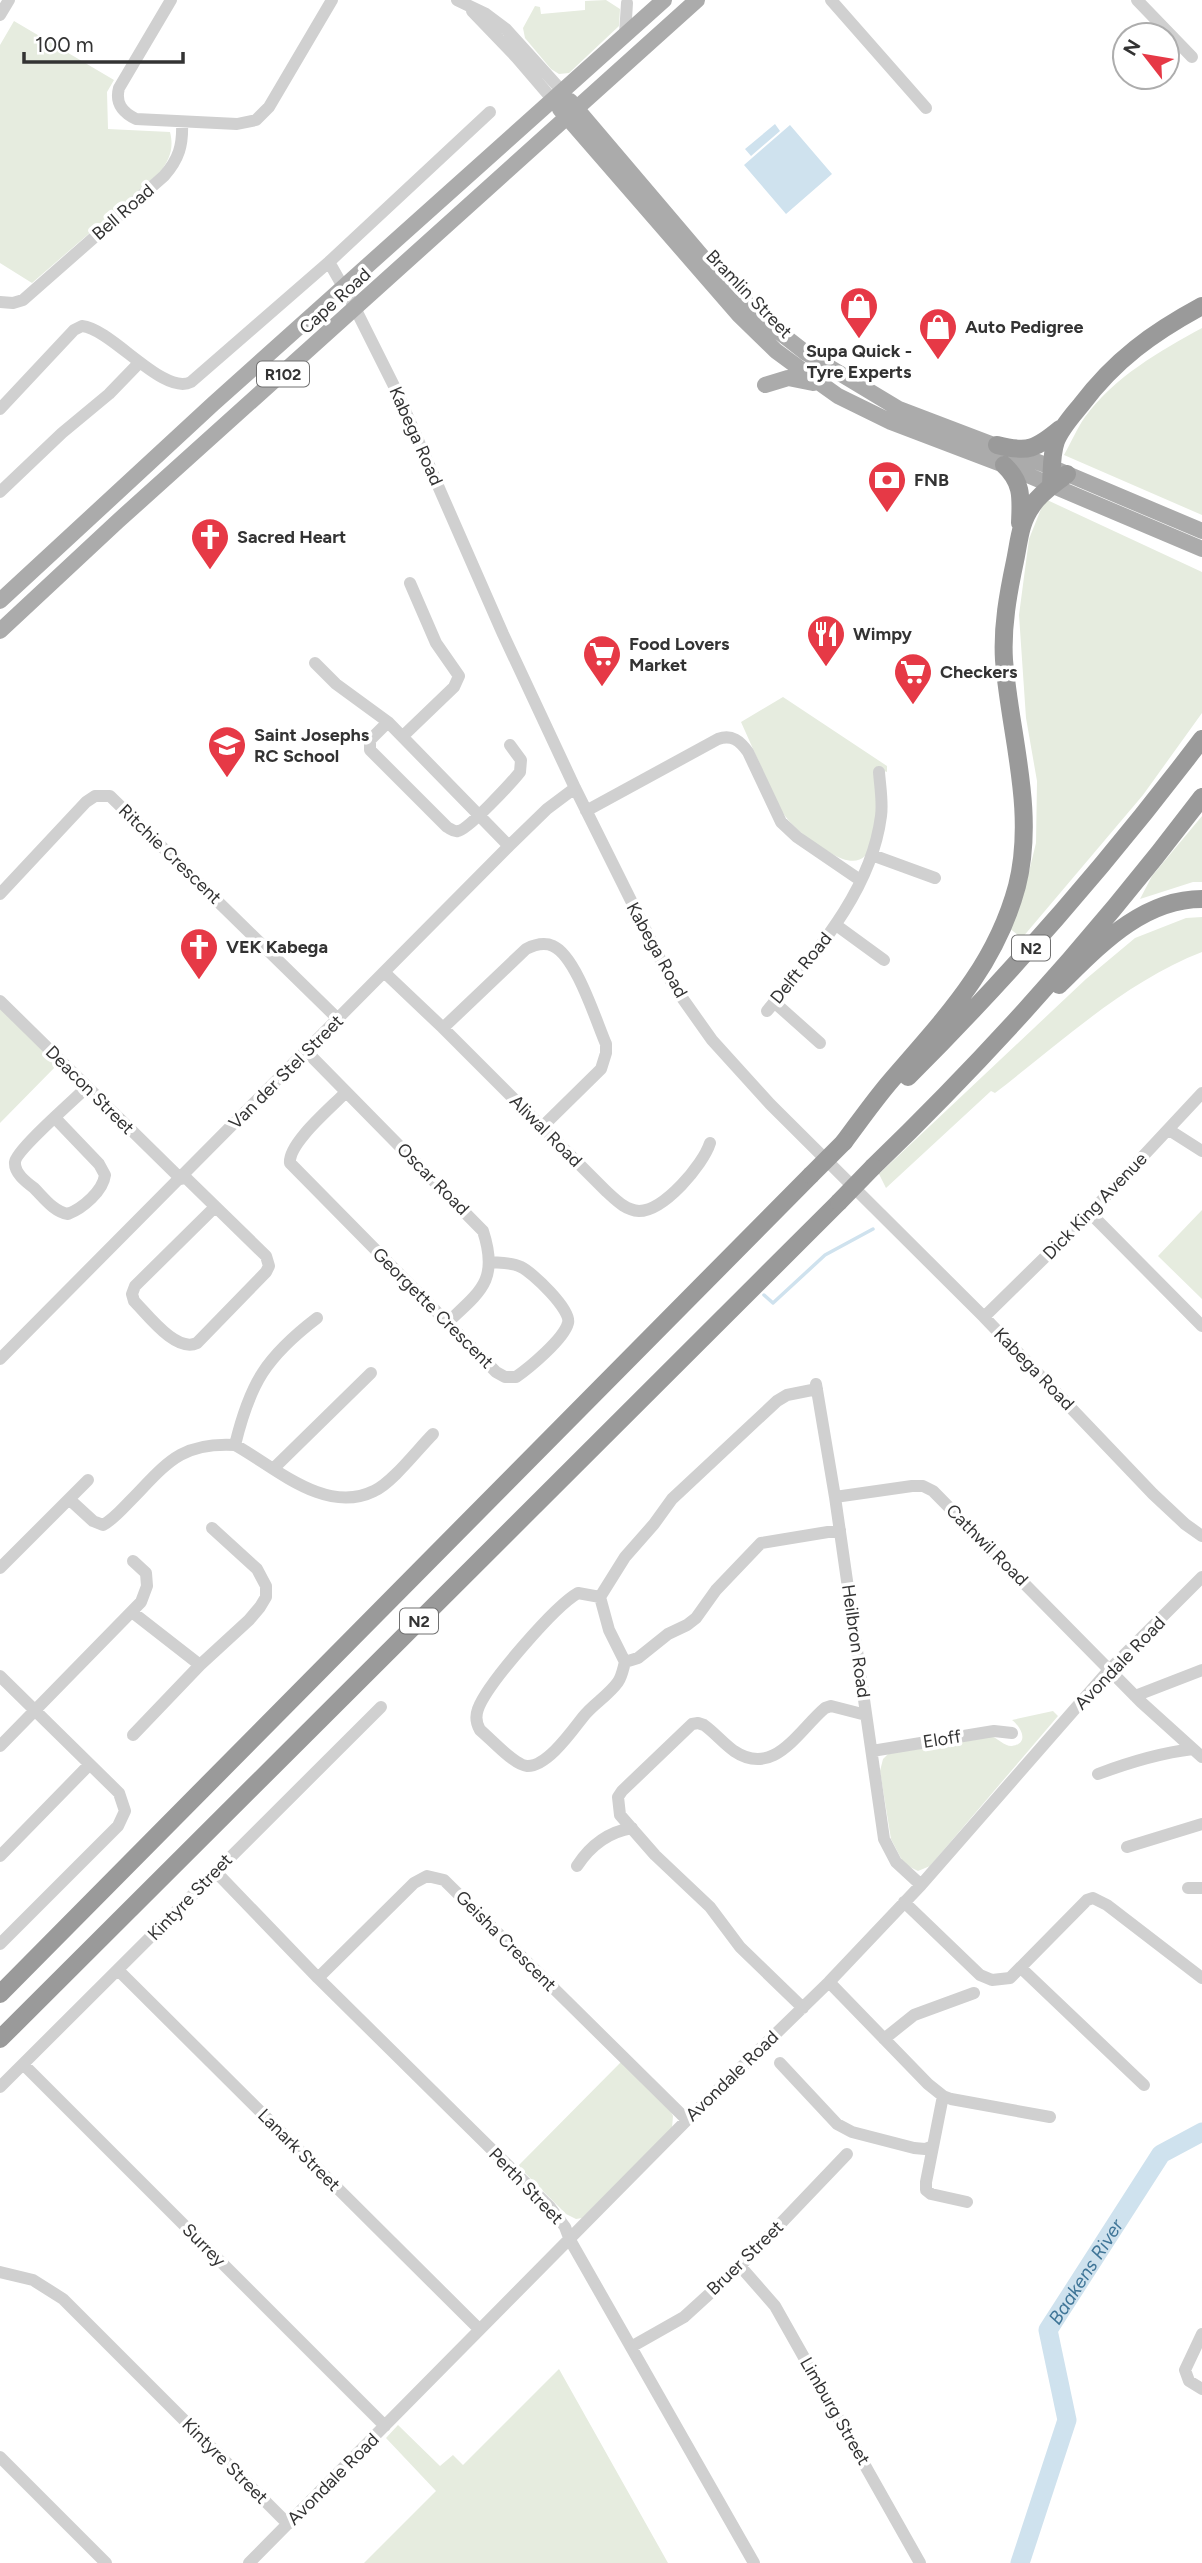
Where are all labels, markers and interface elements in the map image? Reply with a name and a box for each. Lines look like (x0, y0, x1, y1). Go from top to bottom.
scale bar (24, 21, 184, 65)
north arrow (1111, 21, 1181, 91)
text: 100 m (35, 32, 94, 57)
text: N (1118, 35, 1145, 60)
street label: Bell Road (88, 179, 158, 245)
street label: Bramlin Street (701, 245, 797, 343)
street label: Cape Road (295, 263, 375, 339)
shop icon: Supa Quick - Tyre Experts (838, 285, 880, 340)
shop icon: Auto Pedigree (917, 306, 959, 361)
place label: Auto Pedigree (965, 316, 1084, 338)
place label: Supa Quick - Tyre Experts (806, 340, 912, 383)
road number: R102 (257, 362, 309, 386)
street label: Kabega Road (384, 383, 448, 489)
bank icon: FNB (866, 459, 908, 514)
place label: FNB (914, 469, 949, 491)
church icon: Sacred Heart (189, 516, 231, 571)
place label: Sacred Heart (237, 526, 346, 548)
restaurant icon: Wimpy (805, 613, 847, 668)
place label: Wimpy (853, 623, 913, 645)
supermarket icon: Food Lovers Market (581, 633, 623, 688)
place label: Food Lovers Market (629, 633, 730, 676)
supermarket icon: Checkers (892, 651, 934, 706)
place label: Checkers (940, 661, 1018, 683)
school or university icon: Saint Josephs RC School (206, 724, 248, 779)
place label: Saint Josephs RC School (254, 724, 370, 767)
street label: Ritchie Crescent (114, 799, 226, 909)
street label: Kabega Road (622, 898, 692, 1002)
church icon: VEK Kabega (178, 926, 220, 981)
street label: Delft Road (766, 928, 836, 1008)
place label: VEK Kabega (226, 936, 328, 958)
road number: N2 (1012, 936, 1050, 960)
street label: Van der Stel Street (224, 1010, 348, 1134)
street label: Deacon Street (41, 1041, 139, 1139)
street label: Aliwal Road (505, 1090, 587, 1172)
street label: Oscar Road (392, 1138, 474, 1220)
street label: Dick King Avenue (1038, 1148, 1152, 1264)
street label: Georgette Crescent (368, 1243, 498, 1373)
street label: Kabega Road (989, 1323, 1079, 1415)
street label: Cathwil Road (941, 1499, 1033, 1591)
street label: Heilbron Road (837, 1583, 875, 1699)
road number: N2 (400, 1609, 438, 1634)
street label: Avondale Road (1070, 1612, 1170, 1714)
street label: Eloff (921, 1725, 963, 1753)
street label: Kintyre Street (143, 1849, 237, 1945)
street label: Geisha Crescent (451, 1886, 561, 1996)
street label: Avondale Road (681, 2026, 783, 2126)
street label: Lanark Street (253, 2104, 345, 2196)
street label: Perth Street (484, 2143, 568, 2229)
water label: Baakens River (1043, 2214, 1128, 2328)
street label: Bruer Street (702, 2216, 788, 2300)
street label: Surrey (178, 2219, 231, 2272)
street label: Limburg Street (795, 2353, 875, 2469)
street label: Kintyre Street (178, 2414, 273, 2509)
street label: Avondale Road (282, 2428, 384, 2530)

